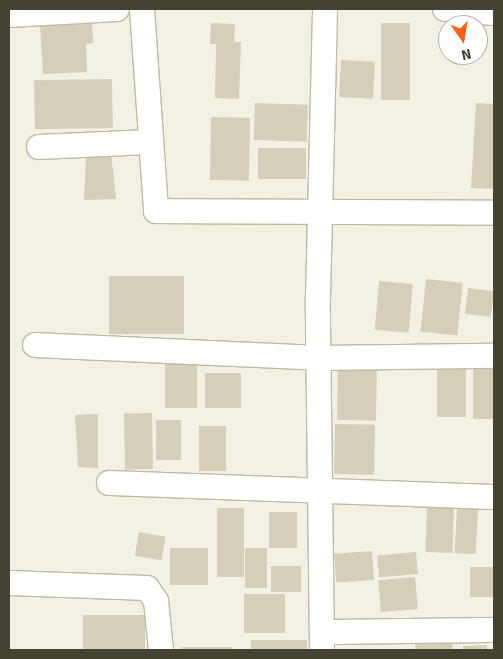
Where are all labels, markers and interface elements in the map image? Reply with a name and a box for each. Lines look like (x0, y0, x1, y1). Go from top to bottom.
north arrow (438, 15, 488, 65)
text: N (460, 45, 473, 64)

